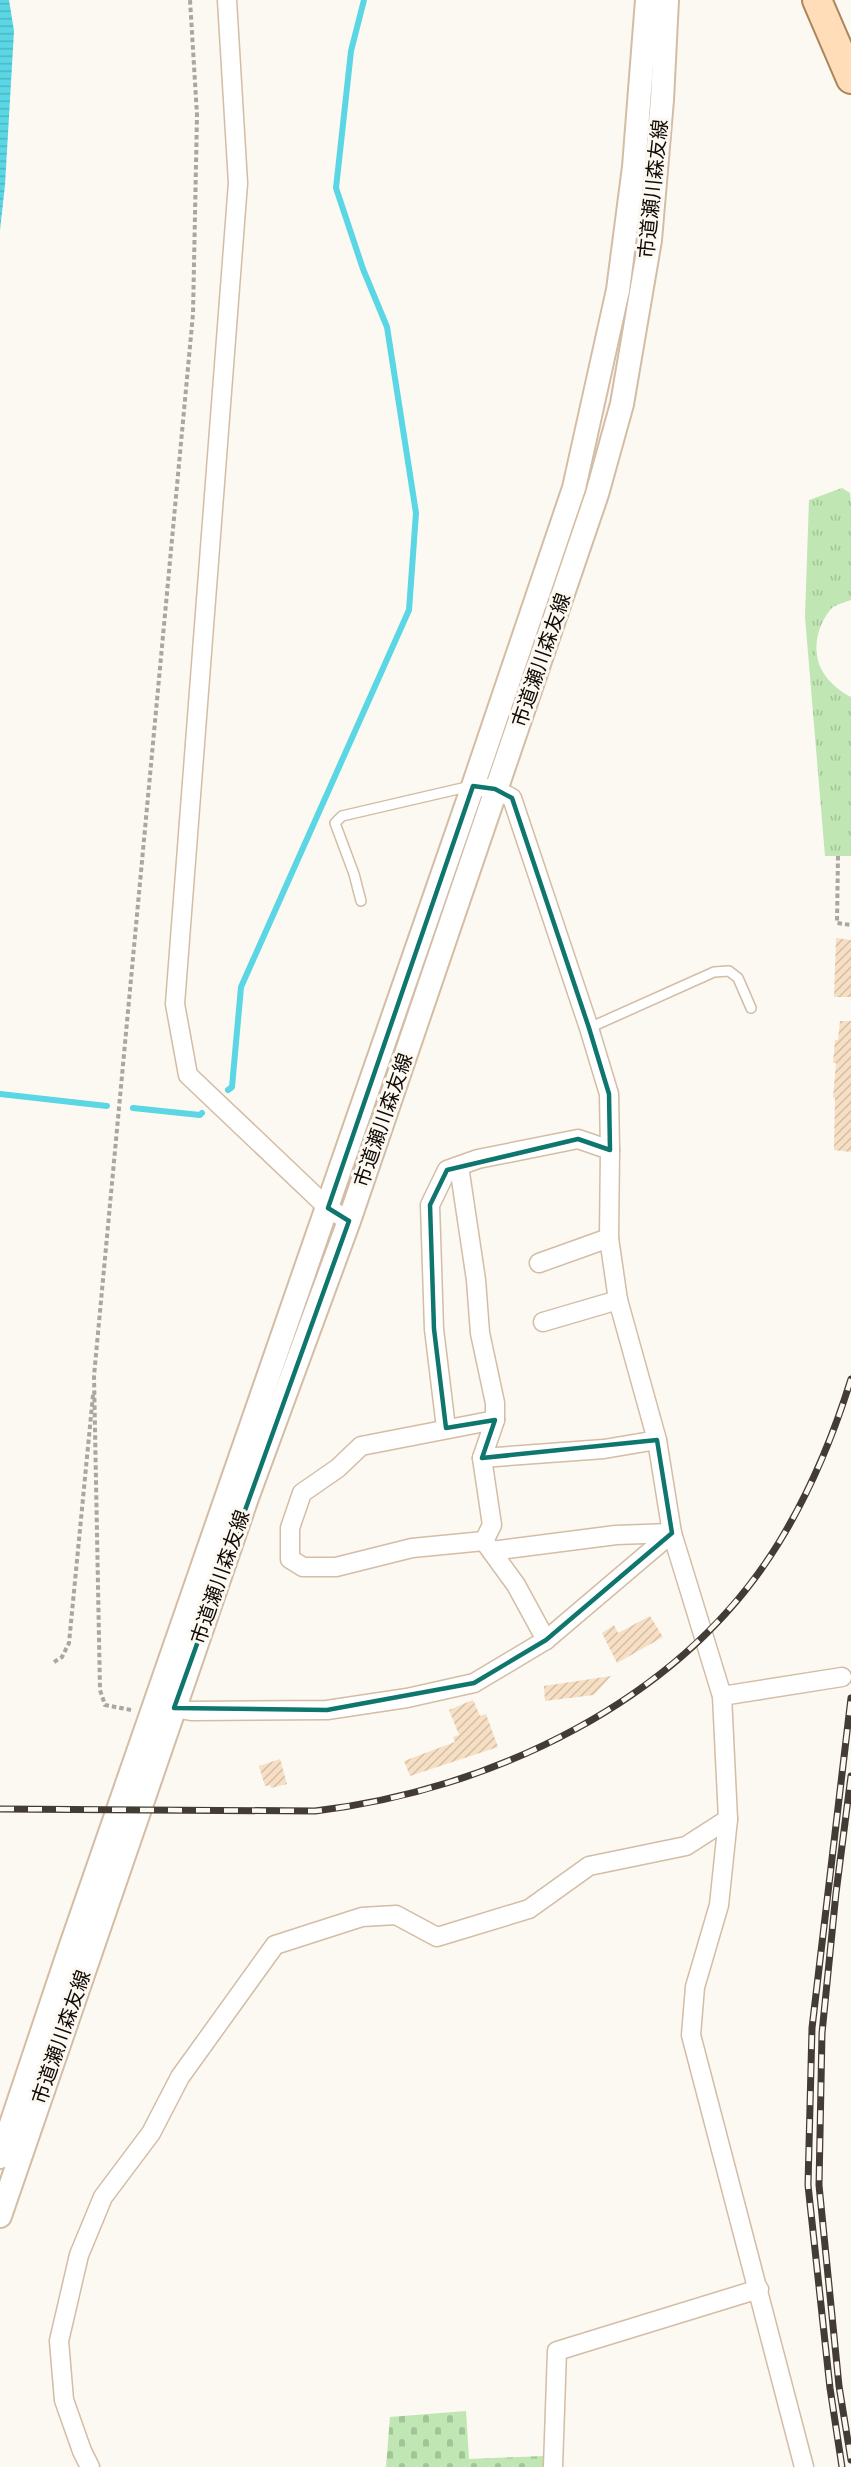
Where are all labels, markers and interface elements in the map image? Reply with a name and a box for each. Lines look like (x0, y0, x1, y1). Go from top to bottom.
street label: 市道瀬川森友線 (633, 118, 675, 260)
street label: 市道瀬川森友線 (506, 590, 578, 731)
street label: 市道瀬川森友線 (348, 1050, 420, 1191)
street label: 市道瀬川森友線 (185, 1507, 257, 1648)
street label: 市道瀬川森友線 (26, 1967, 98, 2108)

